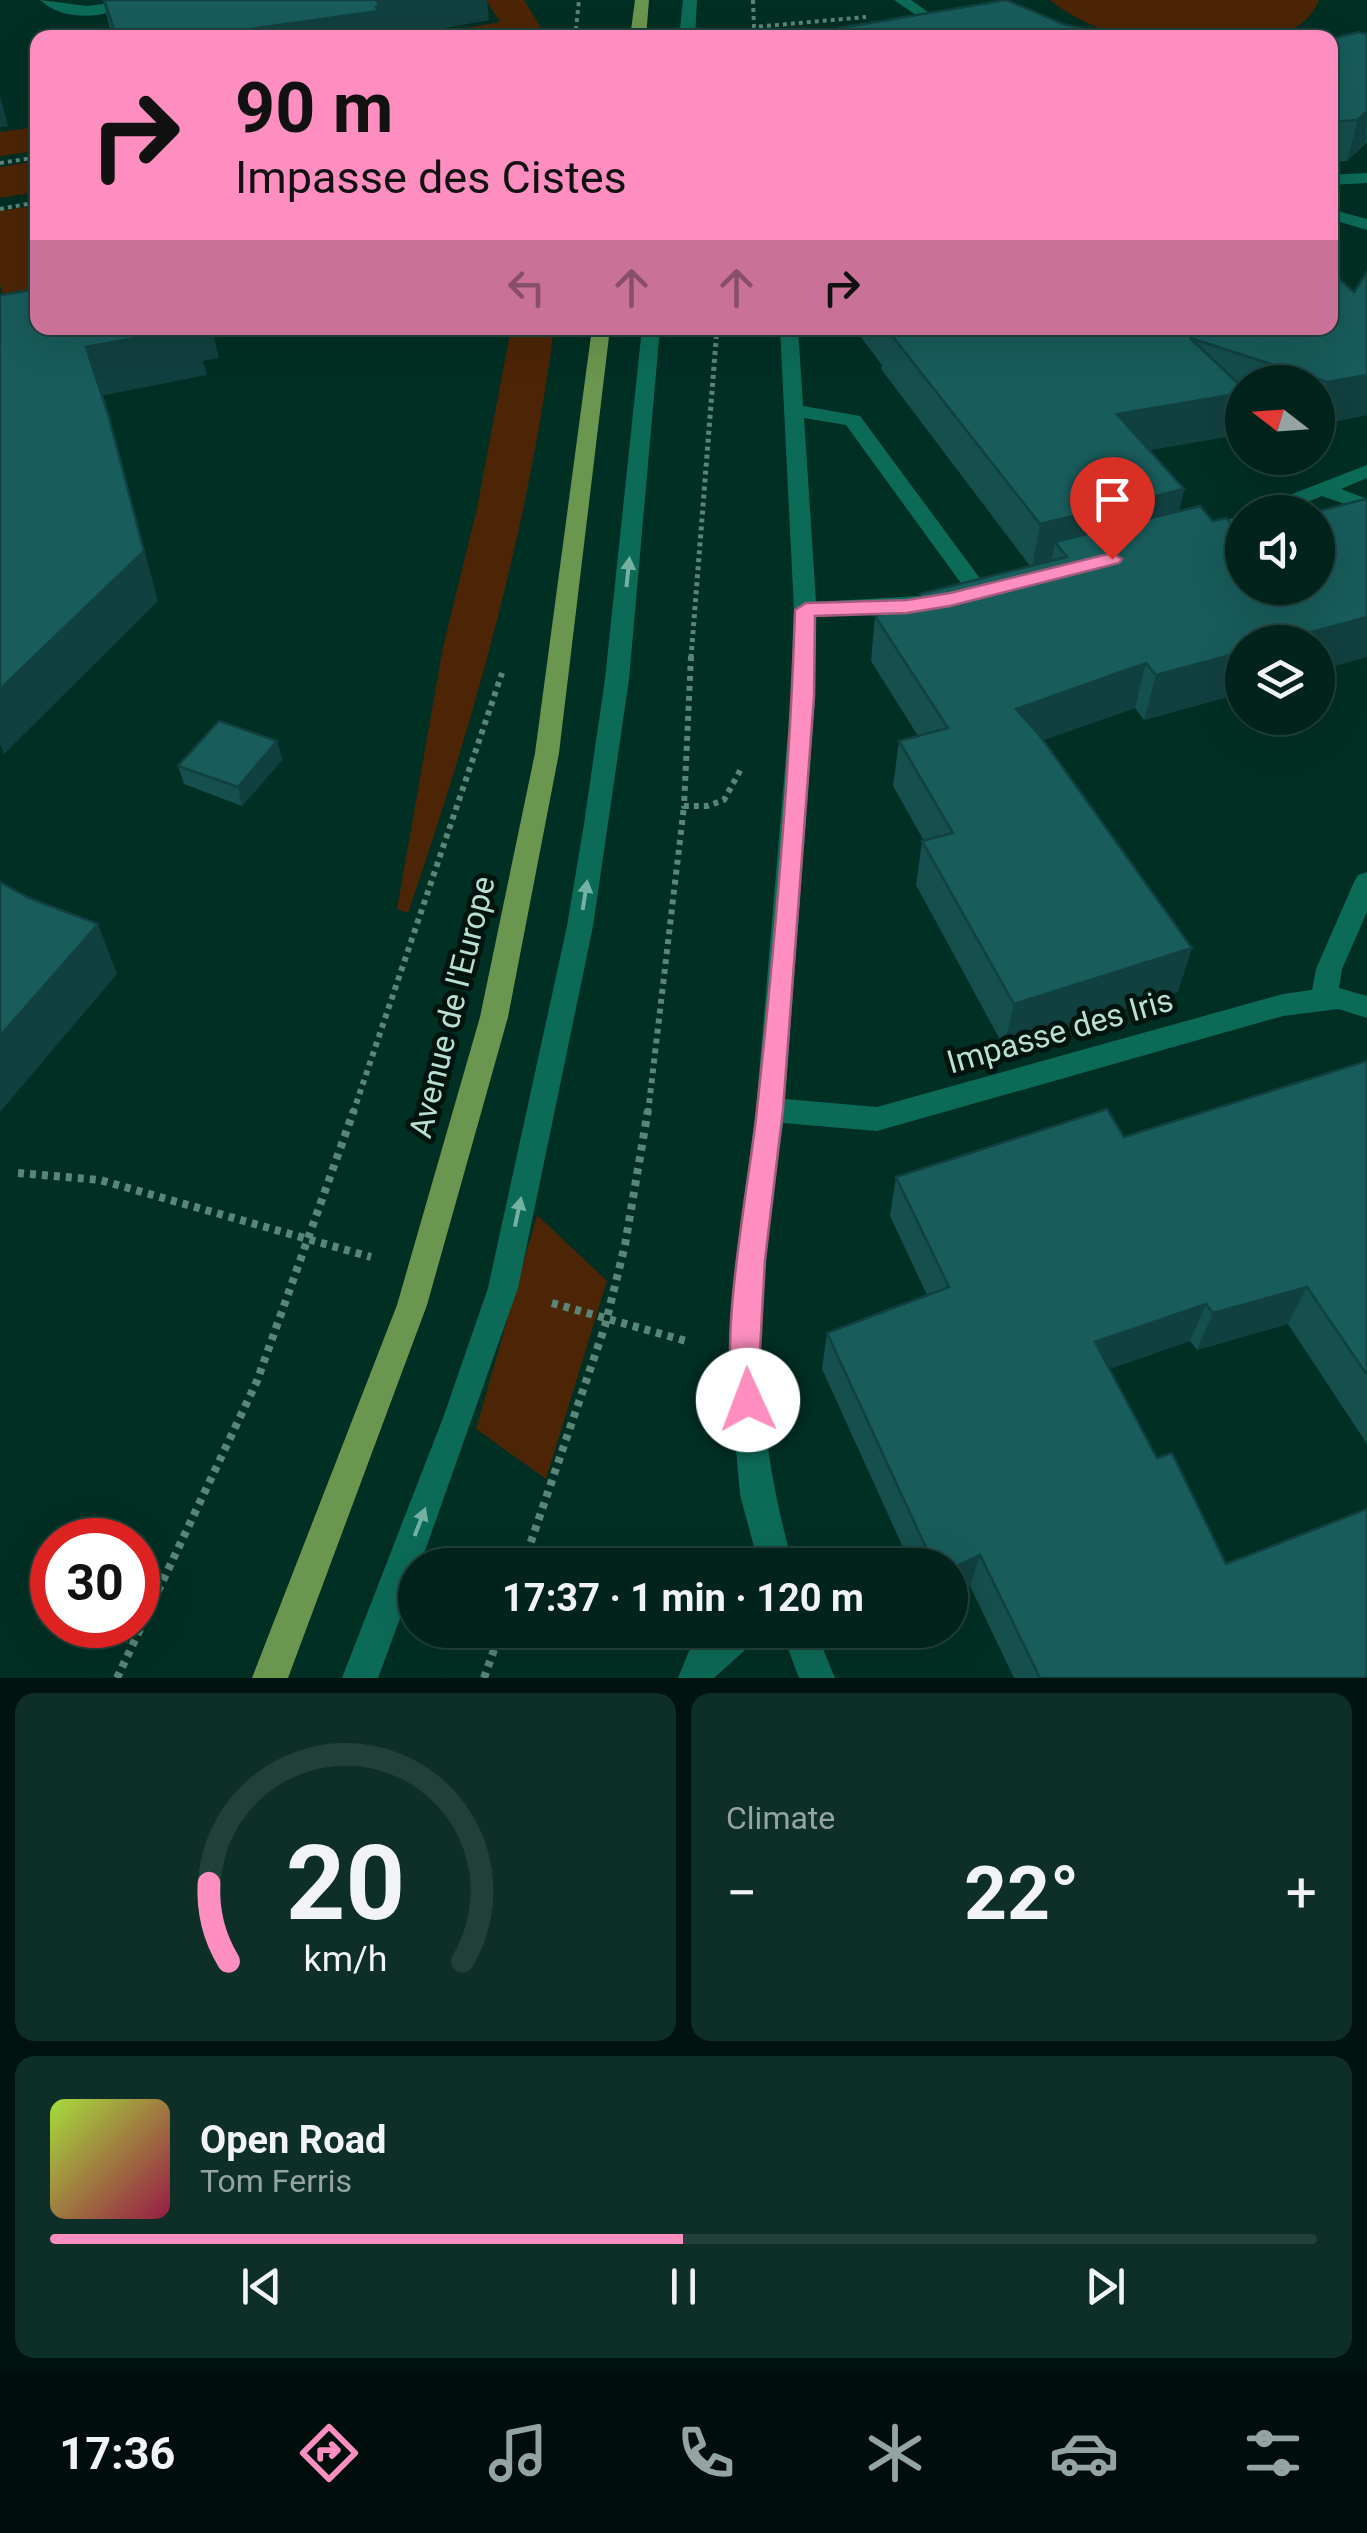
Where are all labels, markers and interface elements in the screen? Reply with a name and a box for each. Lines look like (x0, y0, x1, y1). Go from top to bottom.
text: 90 m (235, 67, 393, 149)
icon: right (70, 70, 200, 200)
text: Impasse des Cistes (235, 151, 627, 204)
icon: left (499, 260, 554, 315)
icon: ahead (604, 260, 659, 315)
icon: ahead (709, 260, 764, 315)
icon: right (814, 260, 869, 315)
north arrow (1225, 365, 1335, 475)
map controls (1225, 365, 1335, 735)
pin (1070, 457, 1155, 560)
icon: arrive (1085, 472, 1140, 527)
button: sound (1225, 495, 1335, 605)
one-way arrow (620, 556, 636, 588)
button: layers (1225, 625, 1335, 735)
street label: Avenue de l'Europe (401, 872, 503, 1142)
one-way arrow (578, 878, 593, 910)
street label: Impasse des Iris (943, 981, 1177, 1081)
one-way arrow (511, 1197, 527, 1228)
position arrow (696, 1348, 800, 1452)
one-way arrow (412, 1506, 428, 1536)
speed limit sign: 30 (30, 1518, 160, 1648)
text: 17:37 · 1 min · 120 m (502, 1576, 864, 1620)
text: Climate (726, 1799, 835, 1837)
text: 20 (286, 1823, 405, 1944)
text: 22° (964, 1849, 1079, 1937)
text: − (726, 1861, 757, 1925)
text: + (1286, 1861, 1317, 1925)
text: km/h (304, 1938, 387, 1980)
text: Open Road (200, 2118, 386, 2162)
text: Tom Ferris (200, 2162, 352, 2200)
icon: previous (234, 2259, 289, 2314)
icon: pause (656, 2259, 711, 2314)
icon: next (1078, 2259, 1133, 2314)
icon: directions (294, 2418, 364, 2488)
icon: music (483, 2418, 553, 2488)
icon: phone (671, 2418, 741, 2488)
icon: climate (860, 2418, 930, 2488)
icon: car (1049, 2418, 1119, 2488)
icon: filters (1238, 2418, 1308, 2488)
text: 17:36 (59, 2427, 175, 2480)

